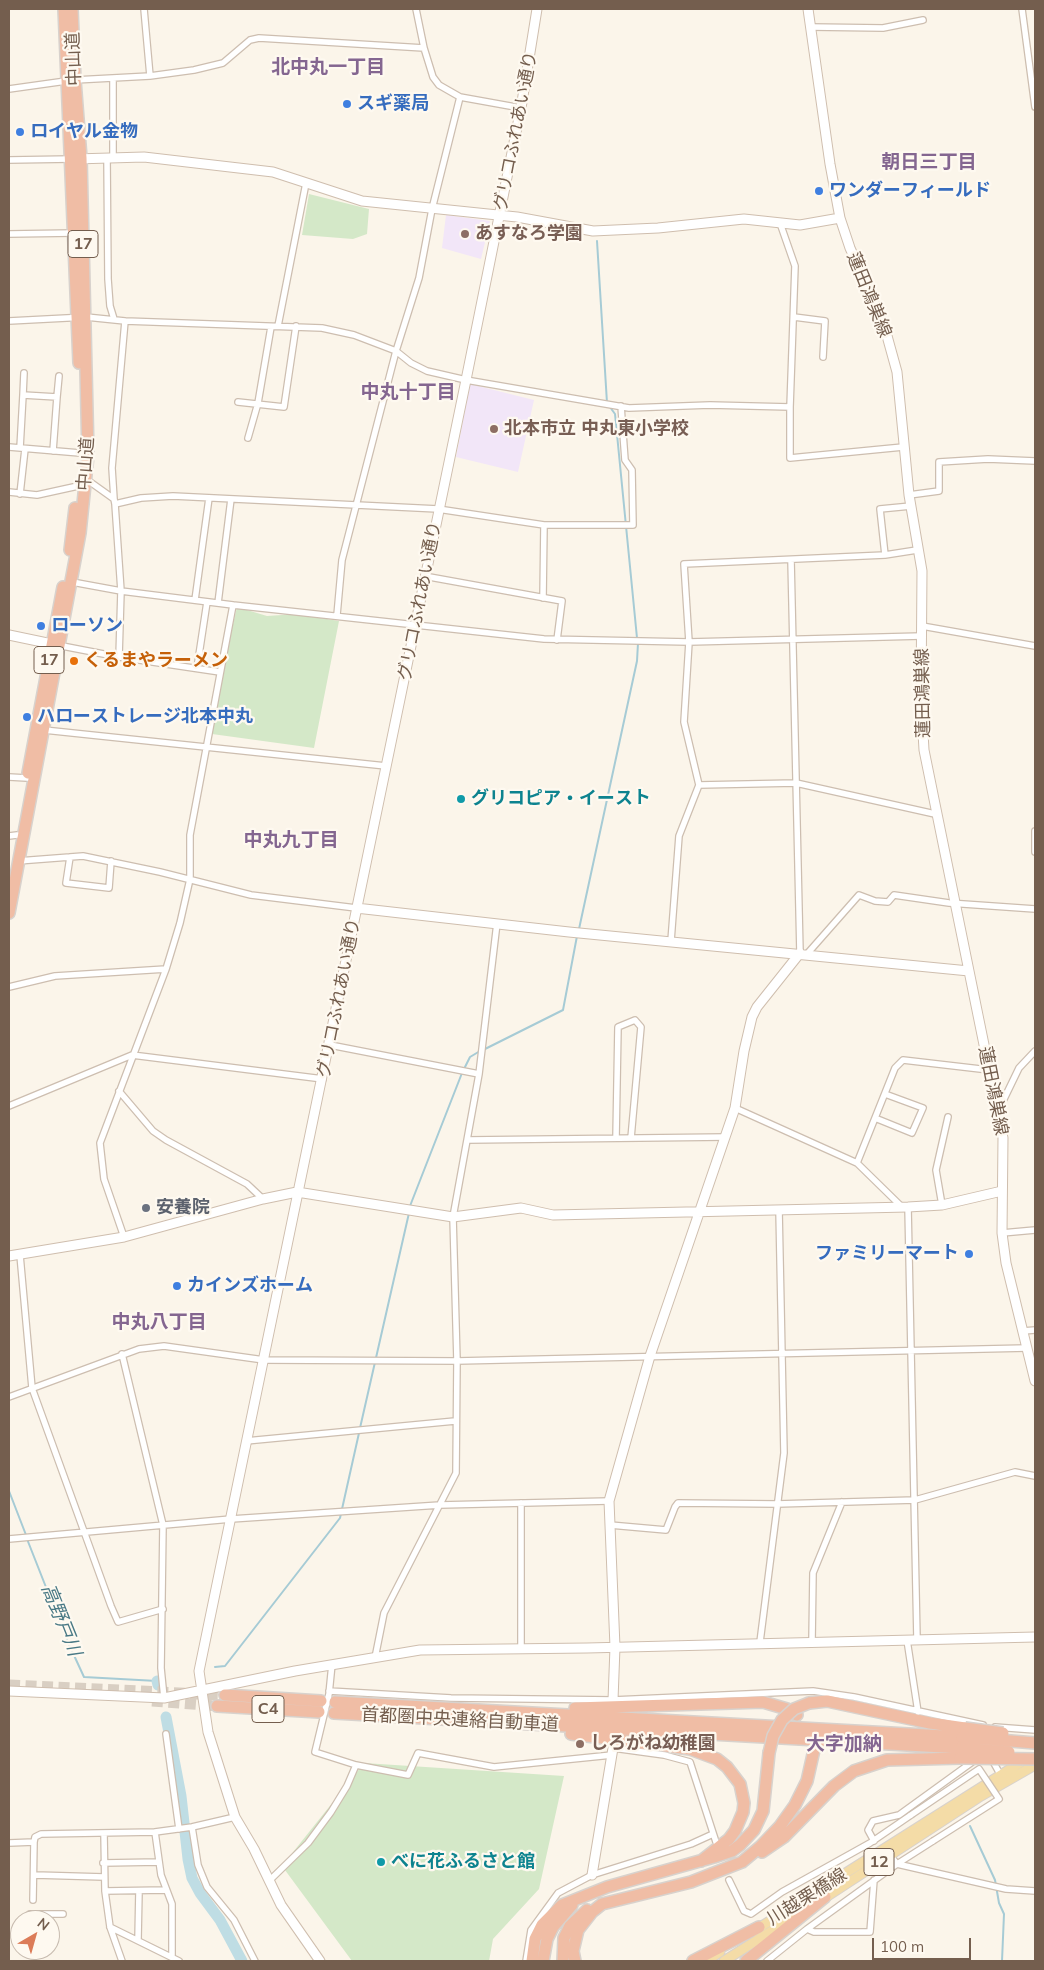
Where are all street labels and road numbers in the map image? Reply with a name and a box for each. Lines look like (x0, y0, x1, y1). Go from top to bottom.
street label: 中山道 (62, 32, 86, 86)
street label: グリコふれあい通り (490, 49, 542, 213)
road number: 17 (68, 230, 98, 258)
street label: 蓮田鴻巣線 (842, 249, 896, 341)
street label: 中山道 (73, 436, 99, 492)
street label: グリコふれあい通り (394, 519, 446, 683)
road number: 17 (34, 646, 64, 674)
street label: 蓮田鴻巣線 (911, 648, 935, 738)
street label: グリコふれあい通り (313, 916, 365, 1080)
street label: 蓮田鴻巣線 (974, 1045, 1012, 1137)
road number: C4 (252, 1696, 284, 1722)
street label: 首都圏中央連絡自動車道 (361, 1704, 559, 1736)
road number: 12 (864, 1848, 894, 1875)
street label: 川越栗橋線 (763, 1864, 851, 1930)

